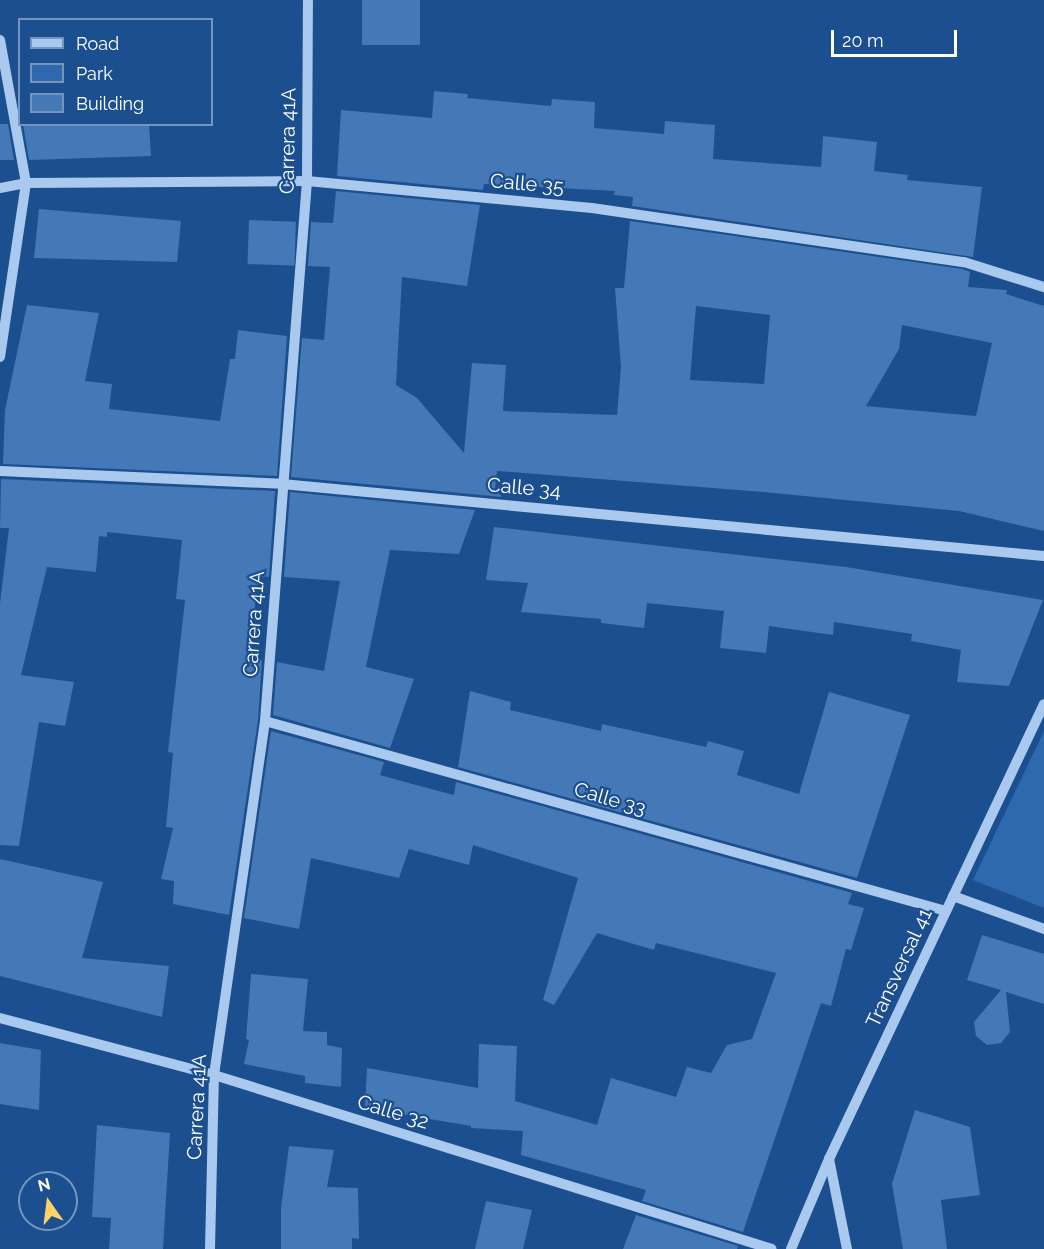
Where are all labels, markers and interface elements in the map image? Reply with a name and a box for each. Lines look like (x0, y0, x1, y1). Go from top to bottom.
legend (18, 18, 213, 126)
scale bar (834, 18, 960, 56)
text: 20 m (842, 30, 884, 51)
text: Road (76, 33, 119, 54)
text: Park (76, 63, 113, 84)
street label: Carrera 41A (275, 88, 301, 194)
text: Building (76, 93, 144, 114)
street label: Calle 35 (489, 169, 565, 199)
street label: Calle 34 (486, 473, 562, 503)
street label: Carrera 41A (238, 570, 270, 678)
street label: Calle 33 (571, 777, 649, 821)
street label: Transversal 41 (861, 904, 937, 1032)
street label: Carrera 41A (182, 1053, 212, 1161)
street label: Calle 32 (354, 1090, 432, 1134)
north arrow (18, 1171, 78, 1231)
text: N (36, 1174, 52, 1196)

